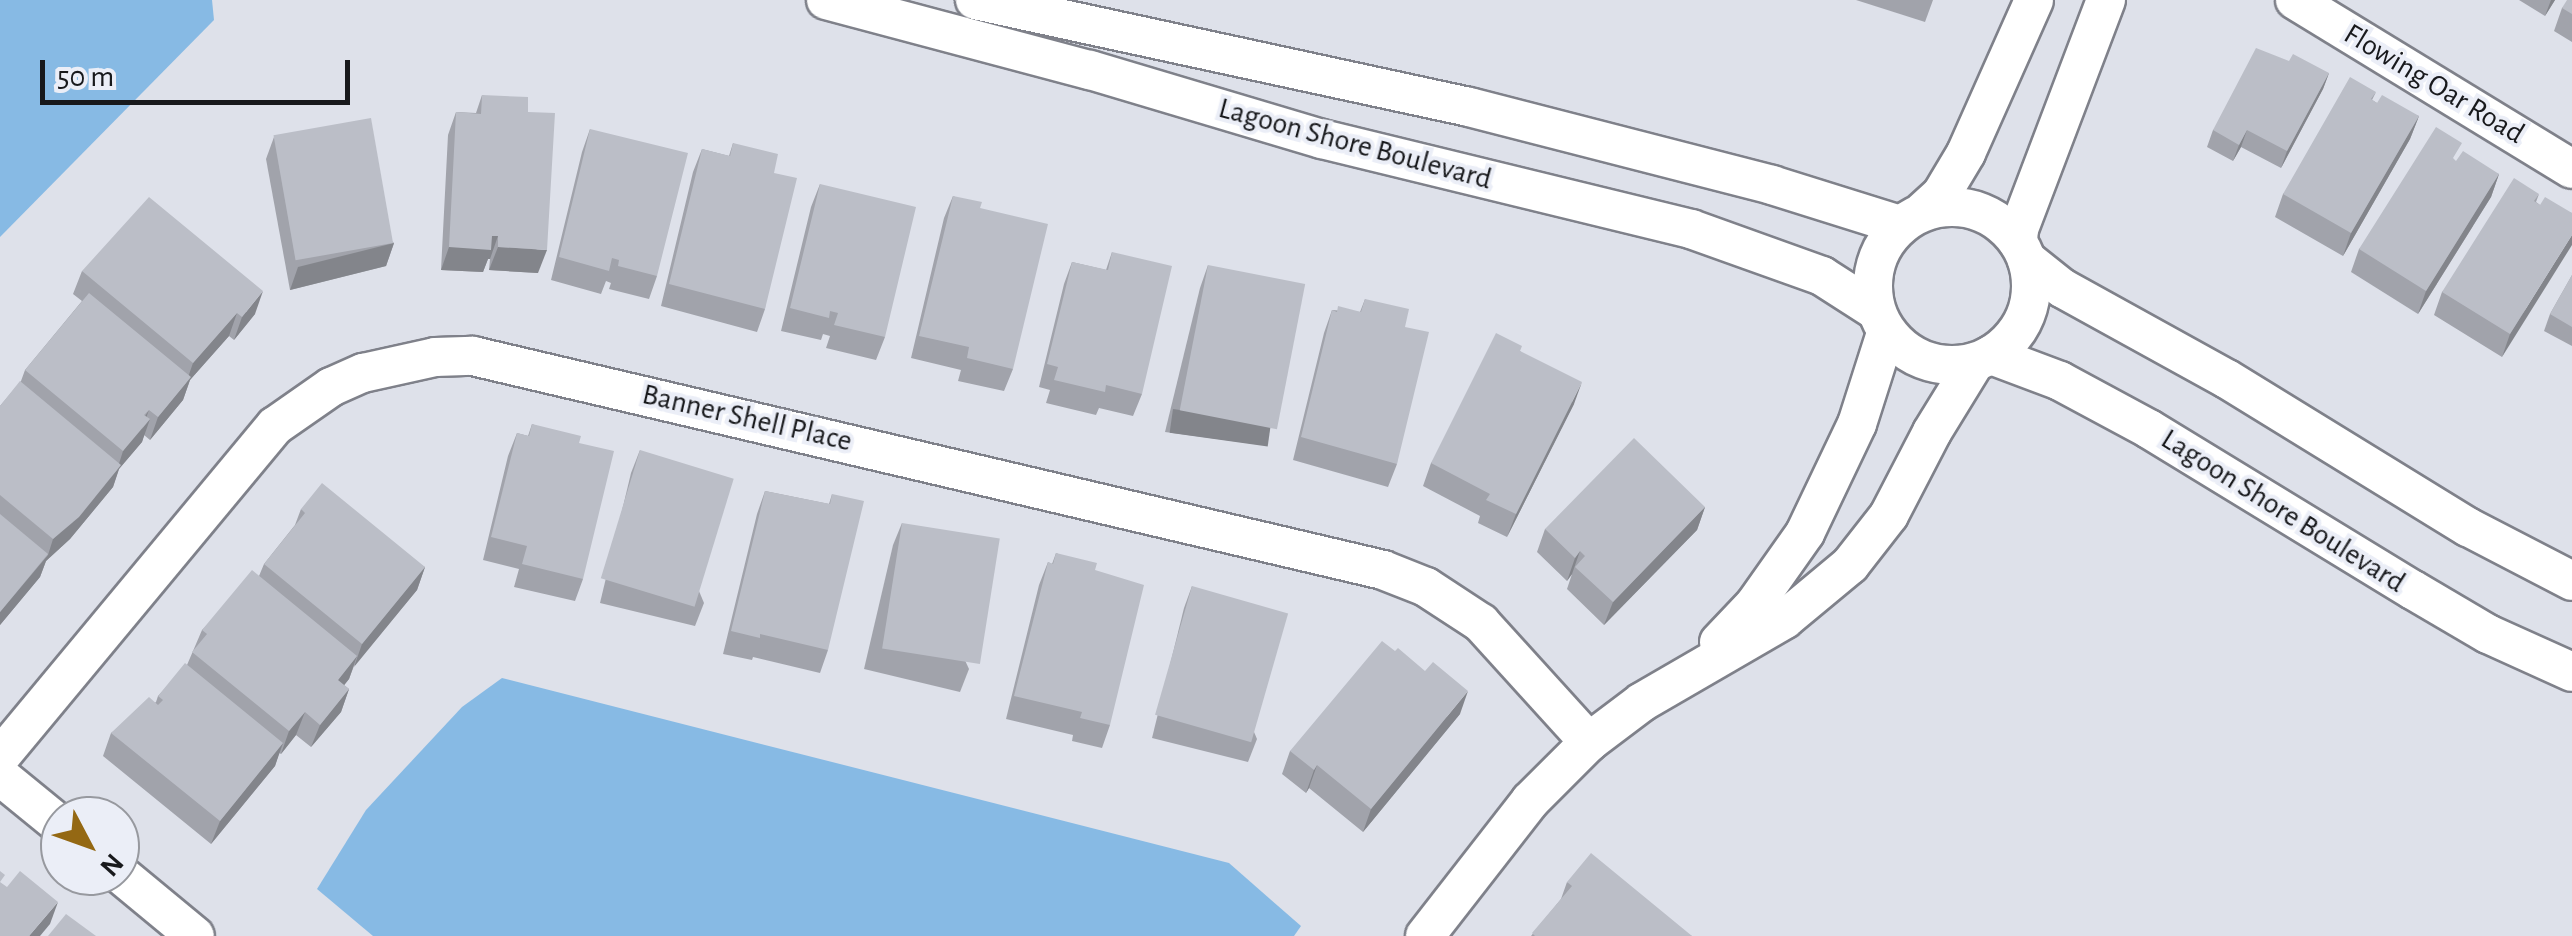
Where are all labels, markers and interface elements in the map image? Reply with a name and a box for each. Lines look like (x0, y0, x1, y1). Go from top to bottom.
street label: Flowing Oar Road (2337, 16, 2531, 152)
scale bar (45, 40, 355, 102)
text: 50 m (57, 62, 114, 92)
street label: Lagoon Shore Boulevard (1215, 90, 1495, 198)
street label: Banner Shell Place (639, 376, 855, 460)
street label: Lagoon Shore Boulevard (2154, 421, 2412, 601)
north arrow (40, 796, 140, 896)
text: N (94, 848, 128, 881)

